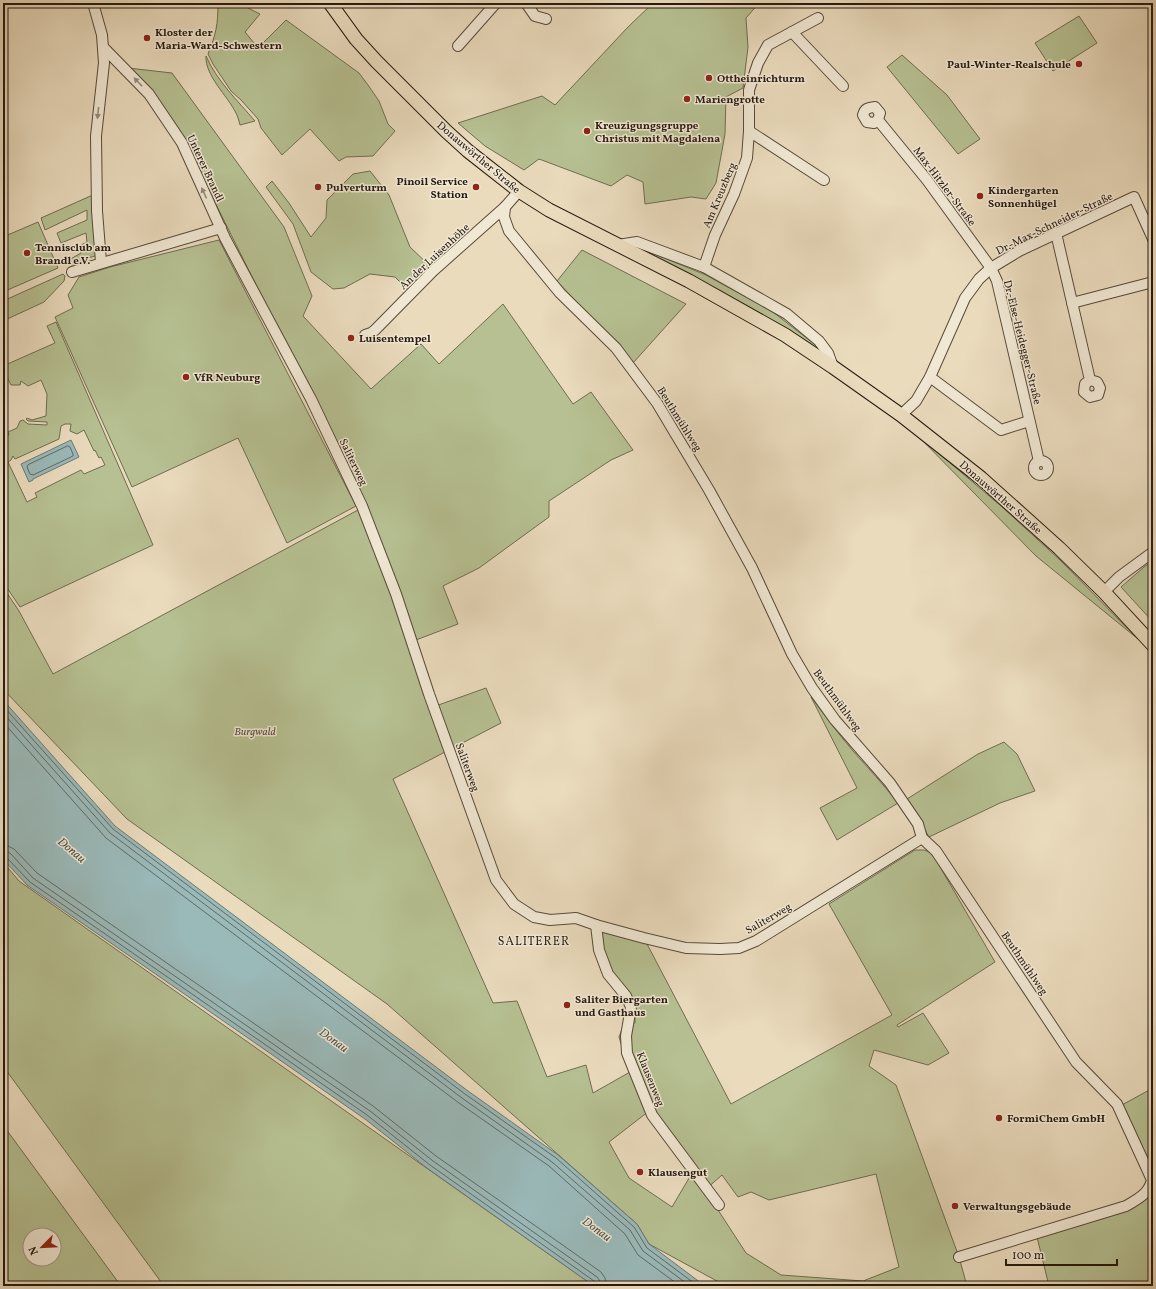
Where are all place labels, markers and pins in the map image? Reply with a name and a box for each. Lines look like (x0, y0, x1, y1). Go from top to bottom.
place label: Kloster der Maria-Ward-Schwestern (155, 26, 282, 54)
marker: Kloster der Maria-Ward-Schwestern (142, 33, 152, 43)
place label: Paul-Winter-Realschule (947, 58, 1071, 73)
marker: Paul-Winter-Realschule (1074, 59, 1084, 69)
place label: Ottheinrichturm (717, 72, 805, 87)
marker: Ottheinrichturm (704, 73, 714, 83)
place label: Mariengrotte (695, 93, 765, 108)
marker: Mariengrotte (682, 94, 692, 104)
place label: Kreuzigungsgruppe Christus mit Magdalena (595, 119, 720, 147)
marker: Kreuzigungsgruppe Christus mit Magdalena (582, 126, 592, 136)
place label: Pinoil Service Station (396, 175, 468, 203)
place label: Pulverturm (326, 181, 387, 196)
marker: Pulverturm (313, 182, 323, 192)
marker: Pinoil Service Station (471, 182, 481, 192)
place label: Kindergarten Sonnenhügel (988, 184, 1059, 212)
marker: Kindergarten Sonnenhügel (975, 191, 985, 201)
place label: Tennisclub am Brandl e.V. (35, 241, 112, 269)
marker: Tennisclub am Brandl e.V. (22, 248, 32, 258)
place label: Luisentempel (359, 332, 431, 347)
marker: Luisentempel (346, 333, 356, 343)
place label: VfR Neuburg (194, 371, 260, 386)
marker: VfR Neuburg (181, 372, 191, 382)
place label: Saliter Biergarten und Gasthaus (575, 993, 668, 1021)
marker: Saliter Biergarten und Gasthaus (562, 1000, 572, 1010)
place label: FormiChem GmbH (1007, 1112, 1106, 1127)
marker: FormiChem GmbH (994, 1113, 1004, 1123)
place label: Klausengut (648, 1166, 707, 1181)
marker: Klausengut (635, 1167, 645, 1177)
place label: Verwaltungsgebäude (963, 1200, 1072, 1215)
marker: Verwaltungsgebäude (950, 1201, 960, 1211)

